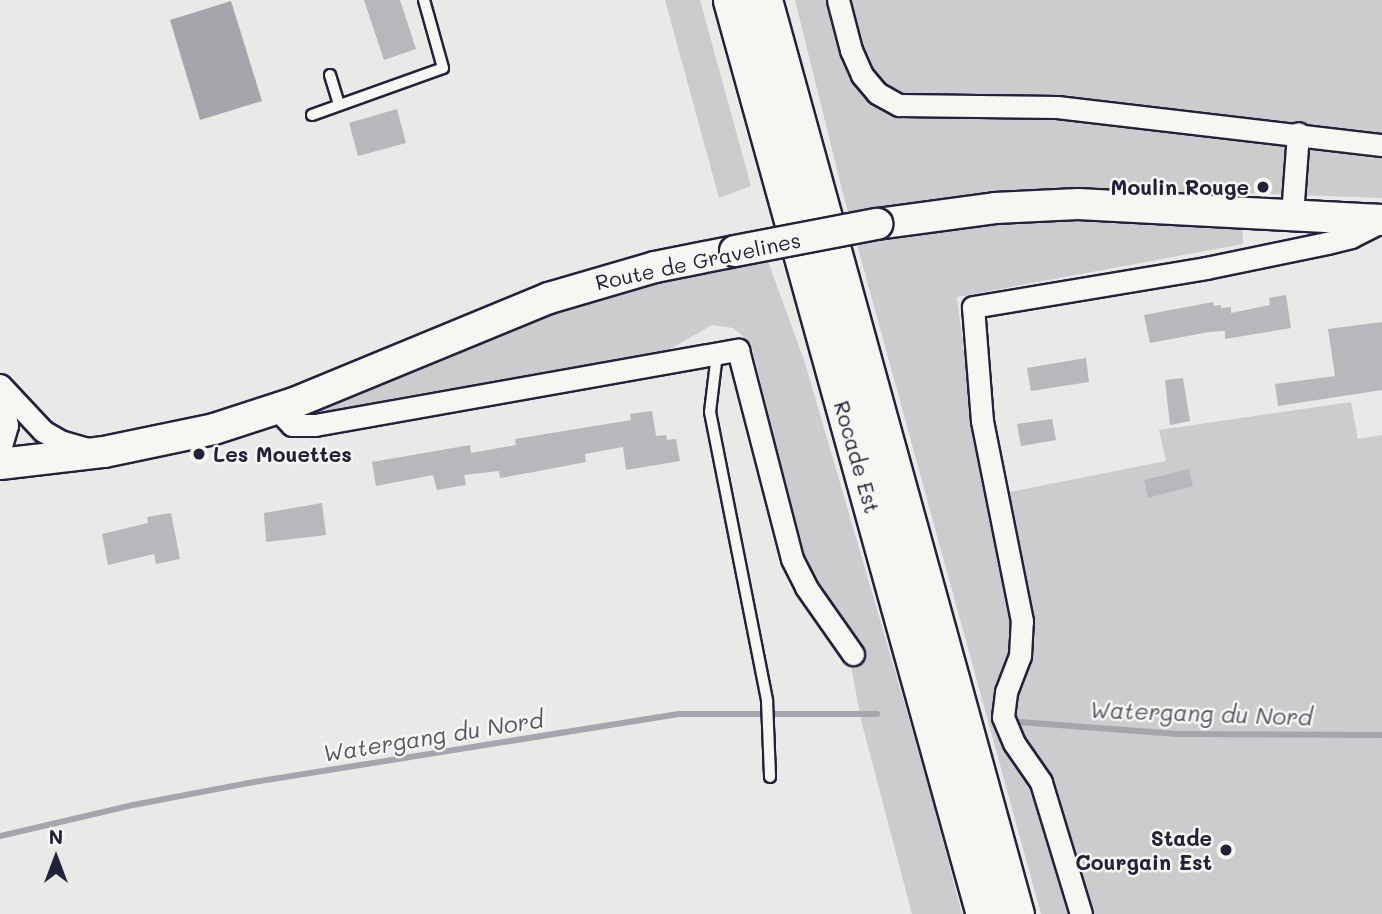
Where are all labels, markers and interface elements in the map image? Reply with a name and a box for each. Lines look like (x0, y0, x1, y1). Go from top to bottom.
place label: Moulin Rouge (1111, 174, 1249, 200)
marker: Moulin Rouge (1255, 179, 1271, 195)
street label: Route de Gravelines (593, 227, 803, 295)
street label: Rocade Est (829, 398, 885, 516)
place label: Les Mouettes (213, 441, 352, 467)
marker: Les Mouettes (191, 446, 207, 462)
water label: Watergang du Nord (1089, 695, 1313, 731)
water label: Watergang du Nord (321, 705, 545, 767)
north arrow (21, 823, 91, 893)
text: N (49, 824, 63, 849)
place label: Stade Courgain Est (1075, 825, 1212, 875)
marker: Stade Courgain Est (1218, 842, 1234, 858)

